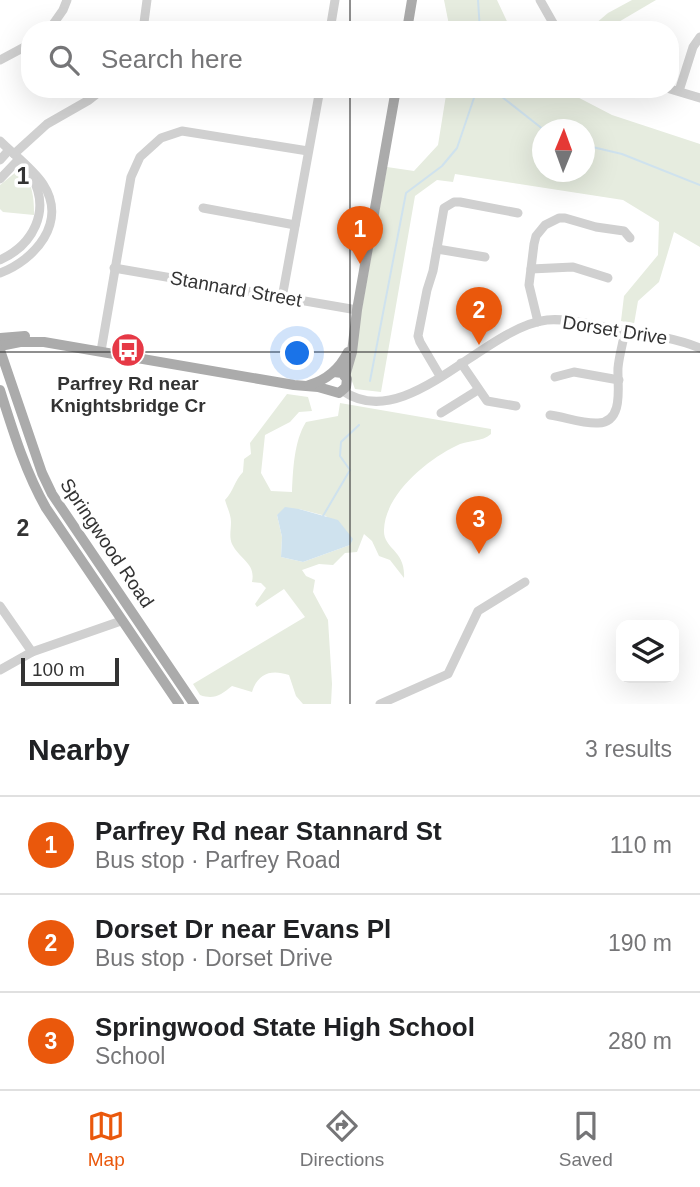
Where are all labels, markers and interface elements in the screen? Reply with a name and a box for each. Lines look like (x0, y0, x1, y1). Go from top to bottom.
search box (21, 21, 679, 98)
icon: search (45, 41, 83, 79)
text: Search here (101, 44, 243, 74)
north arrow (532, 119, 595, 182)
text: 1 (17, 163, 30, 189)
pin: 1 (337, 206, 383, 264)
street label: Stannard Street (169, 267, 304, 311)
pin: 2 (456, 287, 502, 345)
street label: Dorset Drive (561, 311, 669, 349)
bus stop icon: Parfrey Rd near Knightsbridge Cr (109, 331, 147, 369)
your location (280, 336, 314, 370)
place label: Parfrey Rd near Knightsbridge Cr (50, 373, 206, 416)
street label: Springwood Road (56, 475, 158, 611)
pin: 3 (456, 496, 502, 554)
text: 2 (17, 515, 29, 541)
map controls (616, 620, 679, 683)
button: layers (616, 620, 679, 683)
scale bar (21, 655, 119, 687)
text: 100 m (32, 659, 85, 680)
text: Nearby (28, 733, 130, 766)
text: 3 results (585, 736, 672, 762)
text: Parfrey Rd near Stannard St (95, 816, 442, 846)
text: 1 (45, 832, 57, 858)
text: 110 m (610, 832, 672, 858)
text: Bus stop · Parfrey Road (95, 847, 340, 873)
text: Dorset Dr near Evans Pl (95, 914, 391, 944)
text: 2 (45, 930, 57, 956)
text: 190 m (608, 930, 672, 956)
text: Bus stop · Dorset Drive (95, 945, 333, 971)
text: Springwood State High School (95, 1012, 475, 1042)
text: 3 (45, 1028, 57, 1054)
text: 280 m (608, 1028, 672, 1054)
text: School (95, 1043, 165, 1069)
tab: Map (87, 1107, 125, 1171)
tab: Directions (300, 1107, 384, 1171)
tab: Saved (559, 1107, 613, 1171)

